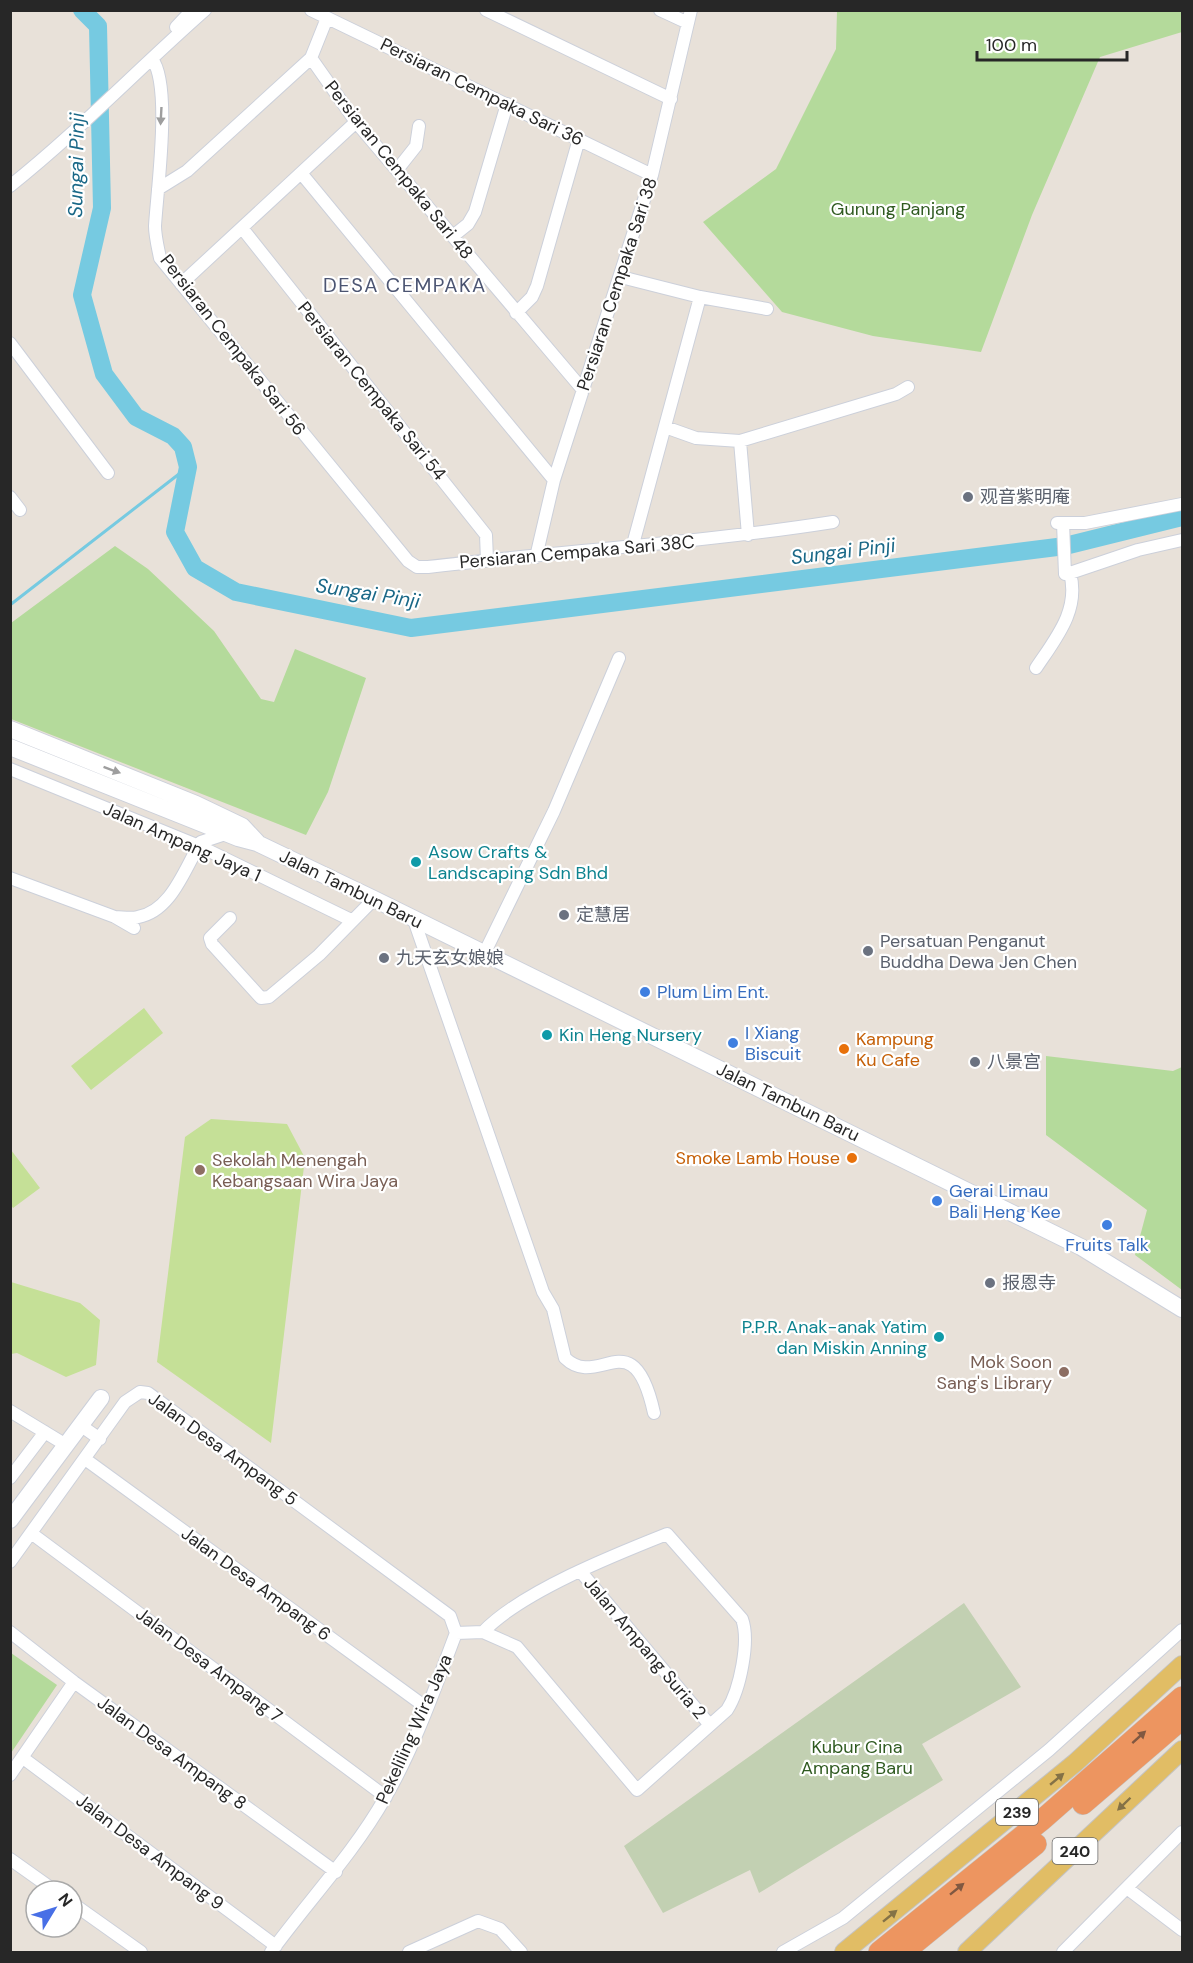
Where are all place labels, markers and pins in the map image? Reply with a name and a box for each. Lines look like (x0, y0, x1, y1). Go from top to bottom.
place label: 观音紫明庵 (980, 485, 1070, 509)
marker: 观音紫明庵 (961, 490, 975, 504)
place label: Asow Crafts & Landscaping Sdn Bhd (428, 840, 608, 885)
marker: Asow Crafts & Landscaping Sdn Bhd (409, 855, 423, 869)
place label: 定慧居 (576, 903, 630, 927)
marker: 定慧居 (557, 908, 571, 922)
place label: Persatuan Penganut Buddha Dewa Jen Chen (880, 929, 1077, 974)
marker: Persatuan Penganut Buddha Dewa Jen Chen (861, 944, 875, 958)
place label: 九天玄女娘娘 (396, 946, 504, 970)
marker: 九天玄女娘娘 (377, 951, 391, 965)
place label: Plum Lim Ent. (657, 980, 768, 1004)
marker: Plum Lim Ent. (638, 985, 652, 999)
place label: I Xiang Biscuit (745, 1021, 801, 1066)
place label: Kin Heng Nursery (559, 1023, 702, 1047)
place label: Kampung Ku Cafe (856, 1027, 934, 1072)
marker: Kin Heng Nursery (540, 1028, 554, 1042)
marker: I Xiang Biscuit (726, 1036, 740, 1050)
marker: Kampung Ku Cafe (837, 1042, 851, 1056)
place label: 八景宫 (987, 1050, 1041, 1074)
marker: 八景宫 (968, 1055, 982, 1069)
place label: Smoke Lamb House (676, 1146, 840, 1170)
place label: Sekolah Menengah Kebangsaan Wira Jaya (212, 1148, 398, 1193)
marker: Smoke Lamb House (845, 1151, 859, 1165)
marker: Sekolah Menengah Kebangsaan Wira Jaya (193, 1163, 207, 1177)
place label: Gerai Limau Bali Heng Kee (949, 1179, 1061, 1224)
marker: Gerai Limau Bali Heng Kee (930, 1194, 944, 1208)
marker: Fruits Talk (1100, 1218, 1114, 1232)
place label: Fruits Talk (1065, 1233, 1149, 1257)
place label: 报恩寺 (1002, 1271, 1056, 1295)
marker: 报恩寺 (983, 1276, 997, 1290)
place label: P.P.R. Anak-anak Yatim dan Miskin Anning (742, 1315, 927, 1360)
marker: P.P.R. Anak-anak Yatim dan Miskin Anning (932, 1330, 946, 1344)
place label: Mok Soon Sang's Library (937, 1350, 1052, 1395)
marker: Mok Soon Sang's Library (1057, 1365, 1071, 1379)

